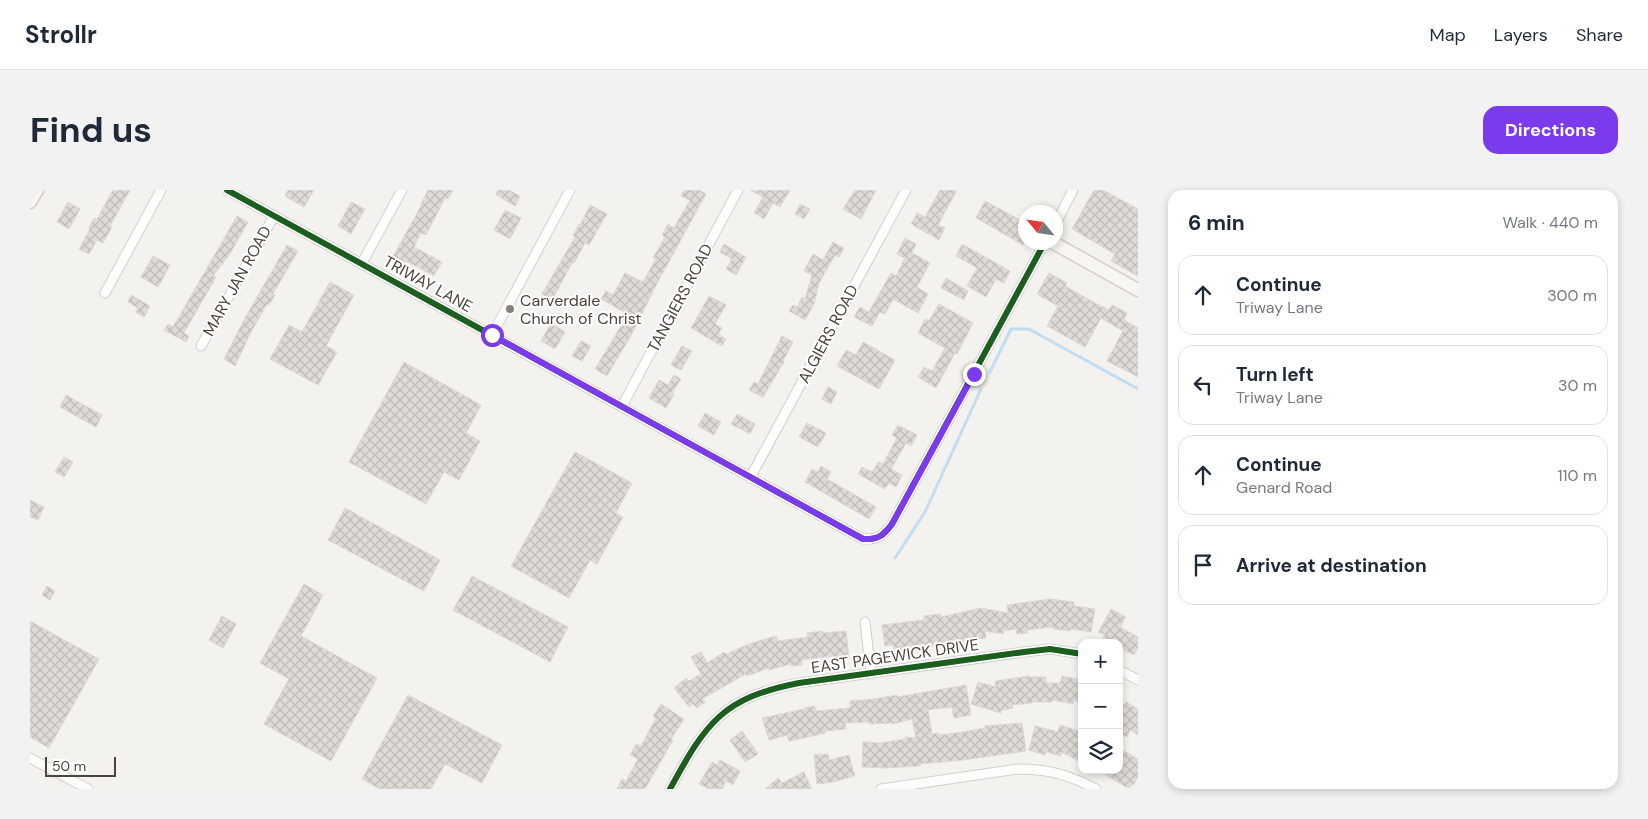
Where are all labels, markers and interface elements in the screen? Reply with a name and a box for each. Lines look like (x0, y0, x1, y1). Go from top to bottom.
text: Strollr (25, 19, 97, 50)
text: Map (1430, 23, 1466, 47)
text: Layers (1494, 23, 1548, 47)
text: Share (1576, 23, 1623, 47)
button: Directions (1483, 106, 1618, 154)
text: Find us (30, 107, 152, 153)
north arrow (1018, 205, 1063, 250)
text: 6 min (1188, 209, 1245, 237)
text: Walk · 440 m (1502, 212, 1598, 233)
street label: MARY JAN ROAD (198, 222, 276, 340)
street label: TANGIERS ROAD (643, 240, 717, 356)
street label: TRIWAY LANE (380, 251, 476, 317)
text: Continue (1236, 272, 1322, 297)
street label: ALGIERS ROAD (793, 281, 863, 387)
icon: ahead (1189, 281, 1217, 309)
text: 300 m (1547, 285, 1597, 306)
place label: Carverdale Church of Christ (520, 290, 642, 329)
text: Triway Lane (1236, 297, 1323, 318)
marker: Carverdale Church of Christ (504, 303, 516, 315)
route start (481, 324, 504, 347)
text: Turn left (1236, 362, 1314, 387)
route end (963, 363, 986, 386)
icon: left (1189, 371, 1217, 399)
text: 30 m (1558, 375, 1597, 396)
text: Triway Lane (1236, 387, 1323, 408)
text: Continue (1236, 452, 1322, 477)
icon: ahead (1189, 461, 1217, 489)
text: 110 m (1558, 465, 1597, 486)
text: Genard Road (1236, 477, 1332, 498)
icon: arrive (1189, 551, 1217, 579)
text: Arrive at destination (1236, 553, 1427, 578)
street label: EAST PAGEWICK DRIVE (810, 634, 980, 678)
map controls (1078, 639, 1123, 774)
button: + (1078, 639, 1123, 684)
button: − (1078, 684, 1123, 729)
button: layers (1078, 729, 1123, 774)
scale bar (45, 754, 116, 777)
text: 50 m (52, 757, 86, 775)

